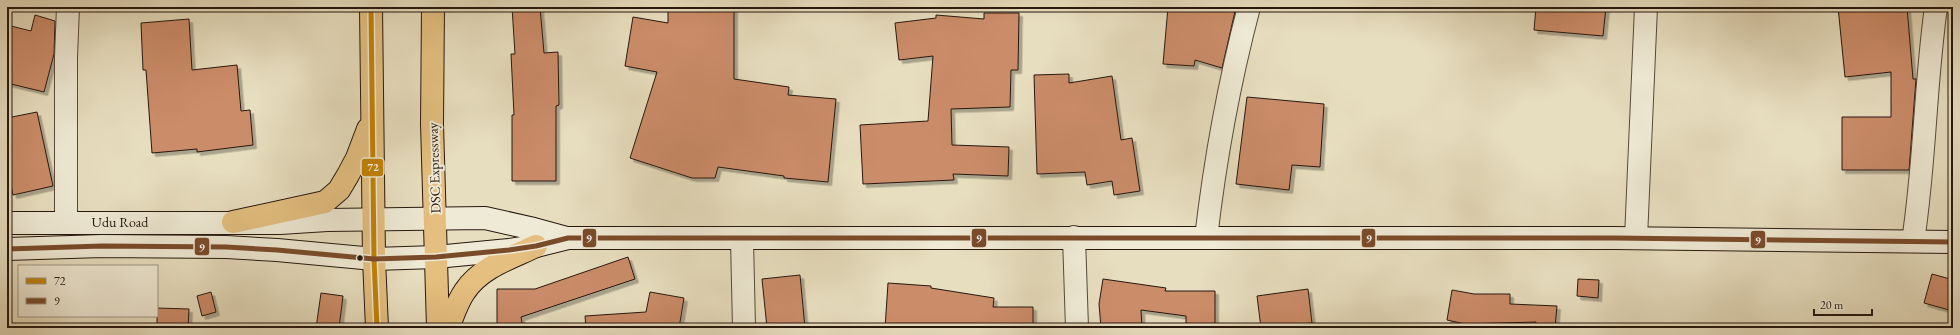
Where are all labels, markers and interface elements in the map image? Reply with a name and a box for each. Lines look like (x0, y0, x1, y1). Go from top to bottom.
street label: DSC Expressway (423, 121, 445, 214)
line badge: 72 (361, 158, 384, 177)
text: 72 (367, 160, 379, 174)
street label: Udu Road (92, 213, 149, 231)
line badge: 9 (582, 228, 597, 248)
line badge: 9 (971, 228, 987, 248)
line badge: 9 (1361, 228, 1376, 248)
line badge: 9 (1750, 230, 1766, 249)
text: 9 (586, 231, 592, 245)
text: 9 (976, 231, 982, 245)
text: 9 (1366, 231, 1372, 245)
text: 9 (1755, 233, 1761, 247)
line badge: 9 (194, 237, 210, 256)
text: 9 (199, 240, 205, 254)
unlabelled marker (355, 253, 365, 263)
legend (18, 265, 158, 317)
text: 72 (54, 273, 66, 289)
scale bar (1814, 291, 1872, 317)
text: 9 (54, 293, 60, 309)
text: 20 m (1820, 297, 1844, 313)

